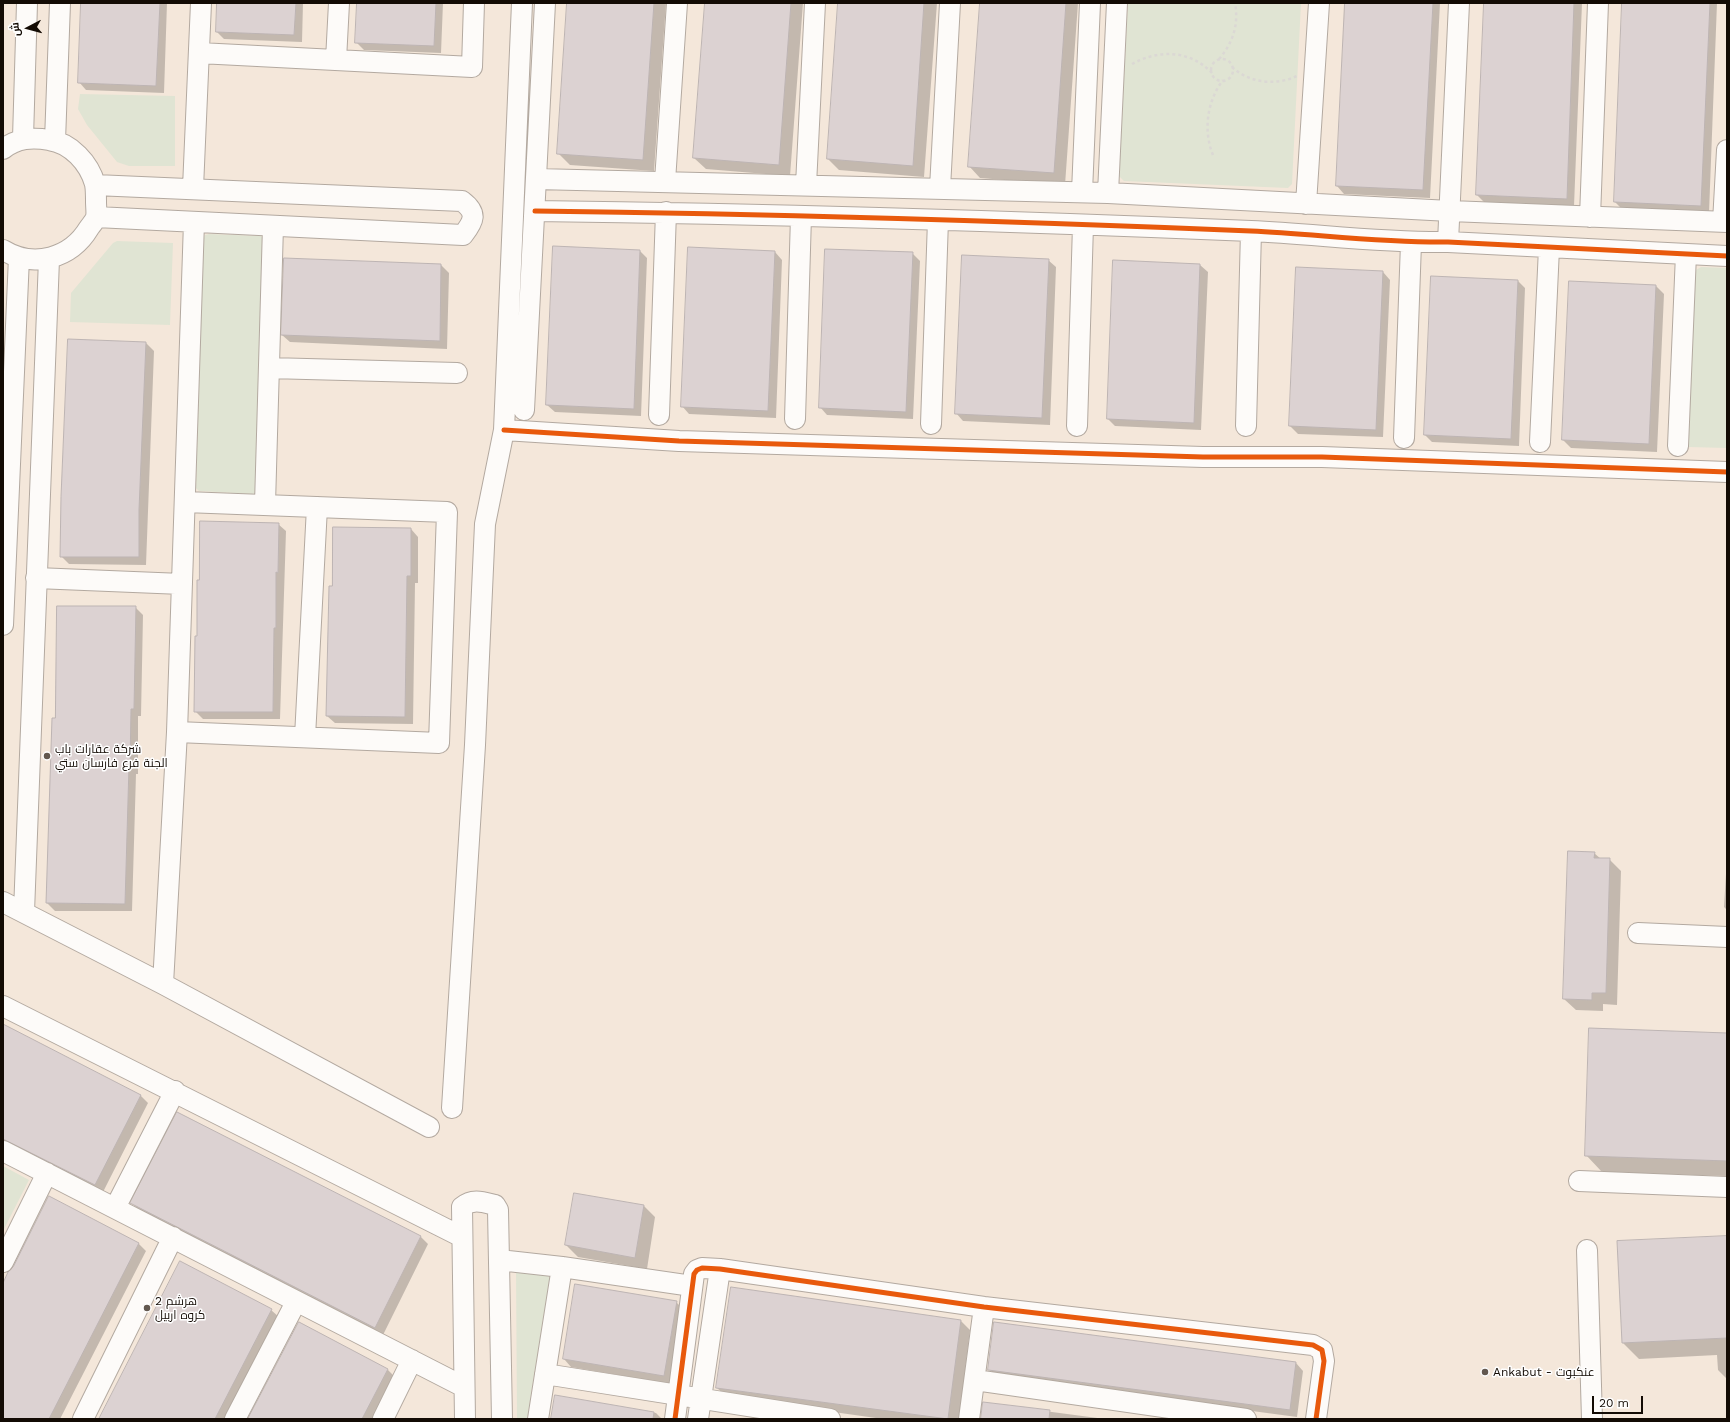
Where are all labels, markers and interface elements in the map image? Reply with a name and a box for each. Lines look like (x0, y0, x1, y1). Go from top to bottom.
north arrow (8, 8, 48, 48)
text: ش (8, 22, 23, 37)
place label: شرکة عقارات باب الجنة فرع فارسان ستي (55, 742, 168, 770)
marker: شرکة عقارات باب الجنة فرع فارسان ستي (42, 751, 52, 761)
place label: هرشم 2 كروه اربيل (155, 1294, 205, 1322)
marker: هرشم 2 كروه اربيل (142, 1303, 152, 1313)
place label: Ankabut - عنکبوت (1493, 1365, 1595, 1379)
marker: Ankabut - عنکبوت (1480, 1367, 1490, 1377)
scale bar (1594, 1388, 1645, 1414)
text: 20 m (1599, 1396, 1629, 1410)

